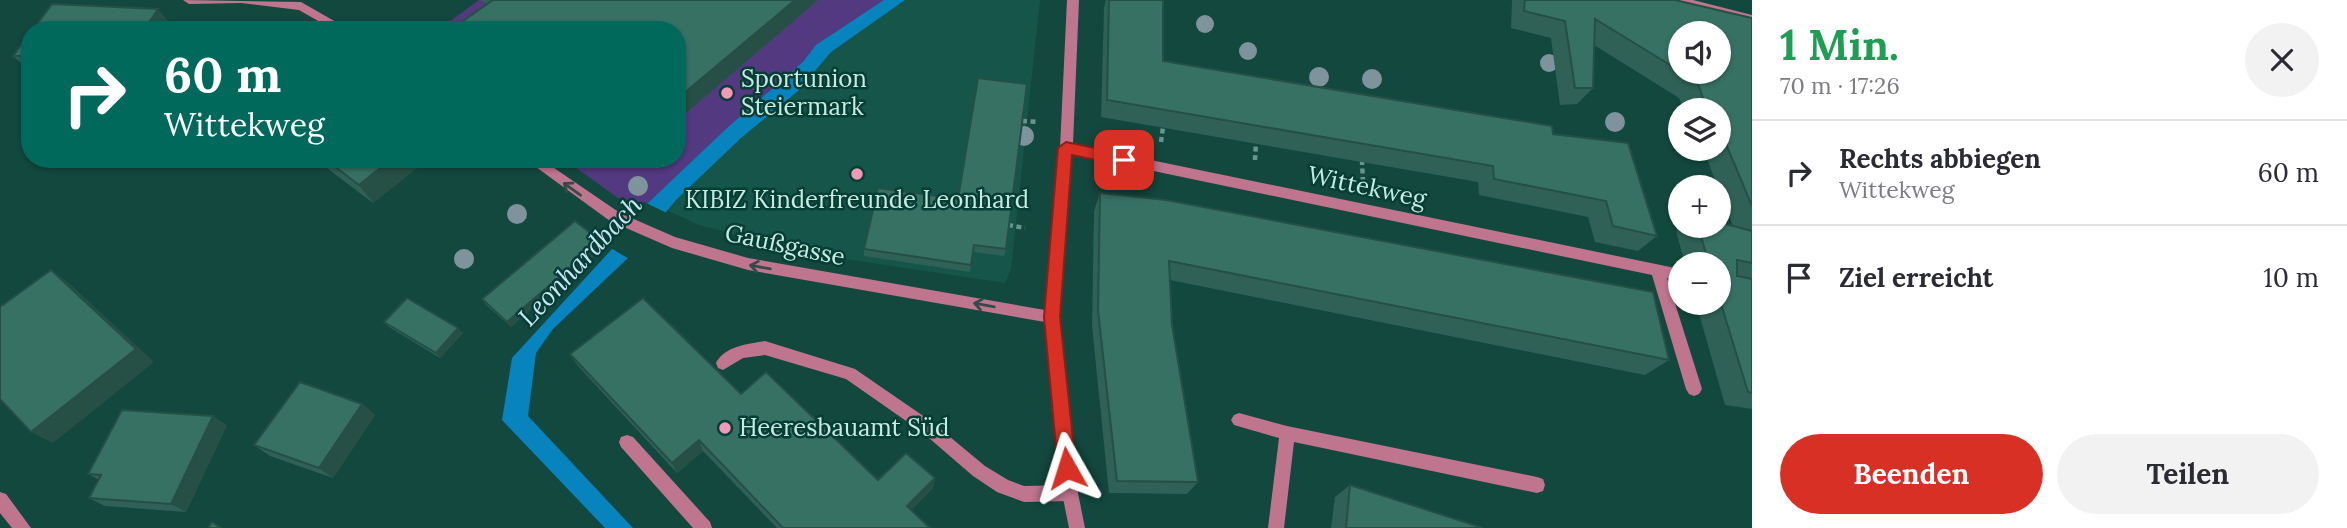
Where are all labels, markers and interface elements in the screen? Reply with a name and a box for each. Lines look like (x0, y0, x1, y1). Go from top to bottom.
text: 1 Min. (1780, 18, 1899, 72)
map controls (1668, 21, 1731, 315)
button: sound (1668, 21, 1731, 84)
button: close (2245, 23, 2319, 97)
text: 60 m (164, 43, 281, 105)
icon: right (49, 49, 140, 140)
place label: Sportunion Steiermark (741, 63, 867, 122)
text: 70 m · 17:26 (1780, 71, 1900, 100)
marker: Sportunion Steiermark (719, 85, 735, 101)
button: layers (1668, 98, 1731, 161)
text: Wittekweg (164, 104, 325, 145)
pin (1094, 130, 1154, 190)
icon: arrive (1105, 141, 1143, 179)
text: Rechts abbiegen (1839, 142, 2041, 175)
icon: right (1780, 154, 1818, 192)
text: 60 m (2258, 156, 2319, 189)
street label: Wittekweg (1305, 159, 1430, 214)
marker: KIBIZ Kinderfreunde Leonhard (849, 166, 865, 182)
button: + (1668, 175, 1731, 238)
text: Wittekweg (1839, 175, 1955, 204)
one-way arrow (563, 182, 582, 197)
place label: KIBIZ Kinderfreunde Leonhard (685, 184, 1029, 215)
water label: Leonhardbach (511, 188, 649, 333)
street label: Gaußgasse (722, 217, 848, 272)
button: − (1668, 252, 1731, 315)
one-way arrow (749, 259, 772, 273)
icon: arrive (1780, 259, 1818, 297)
text: Ziel erreicht (1839, 261, 1993, 294)
text: 10 m (2263, 261, 2319, 294)
one-way arrow (974, 298, 996, 312)
place label: Heeresbauamt Süd (739, 412, 949, 443)
marker: Heeresbauamt Süd (717, 420, 733, 436)
position arrow (1030, 431, 1104, 505)
button: Beenden (1780, 434, 2043, 514)
button: Teilen (2057, 434, 2319, 514)

